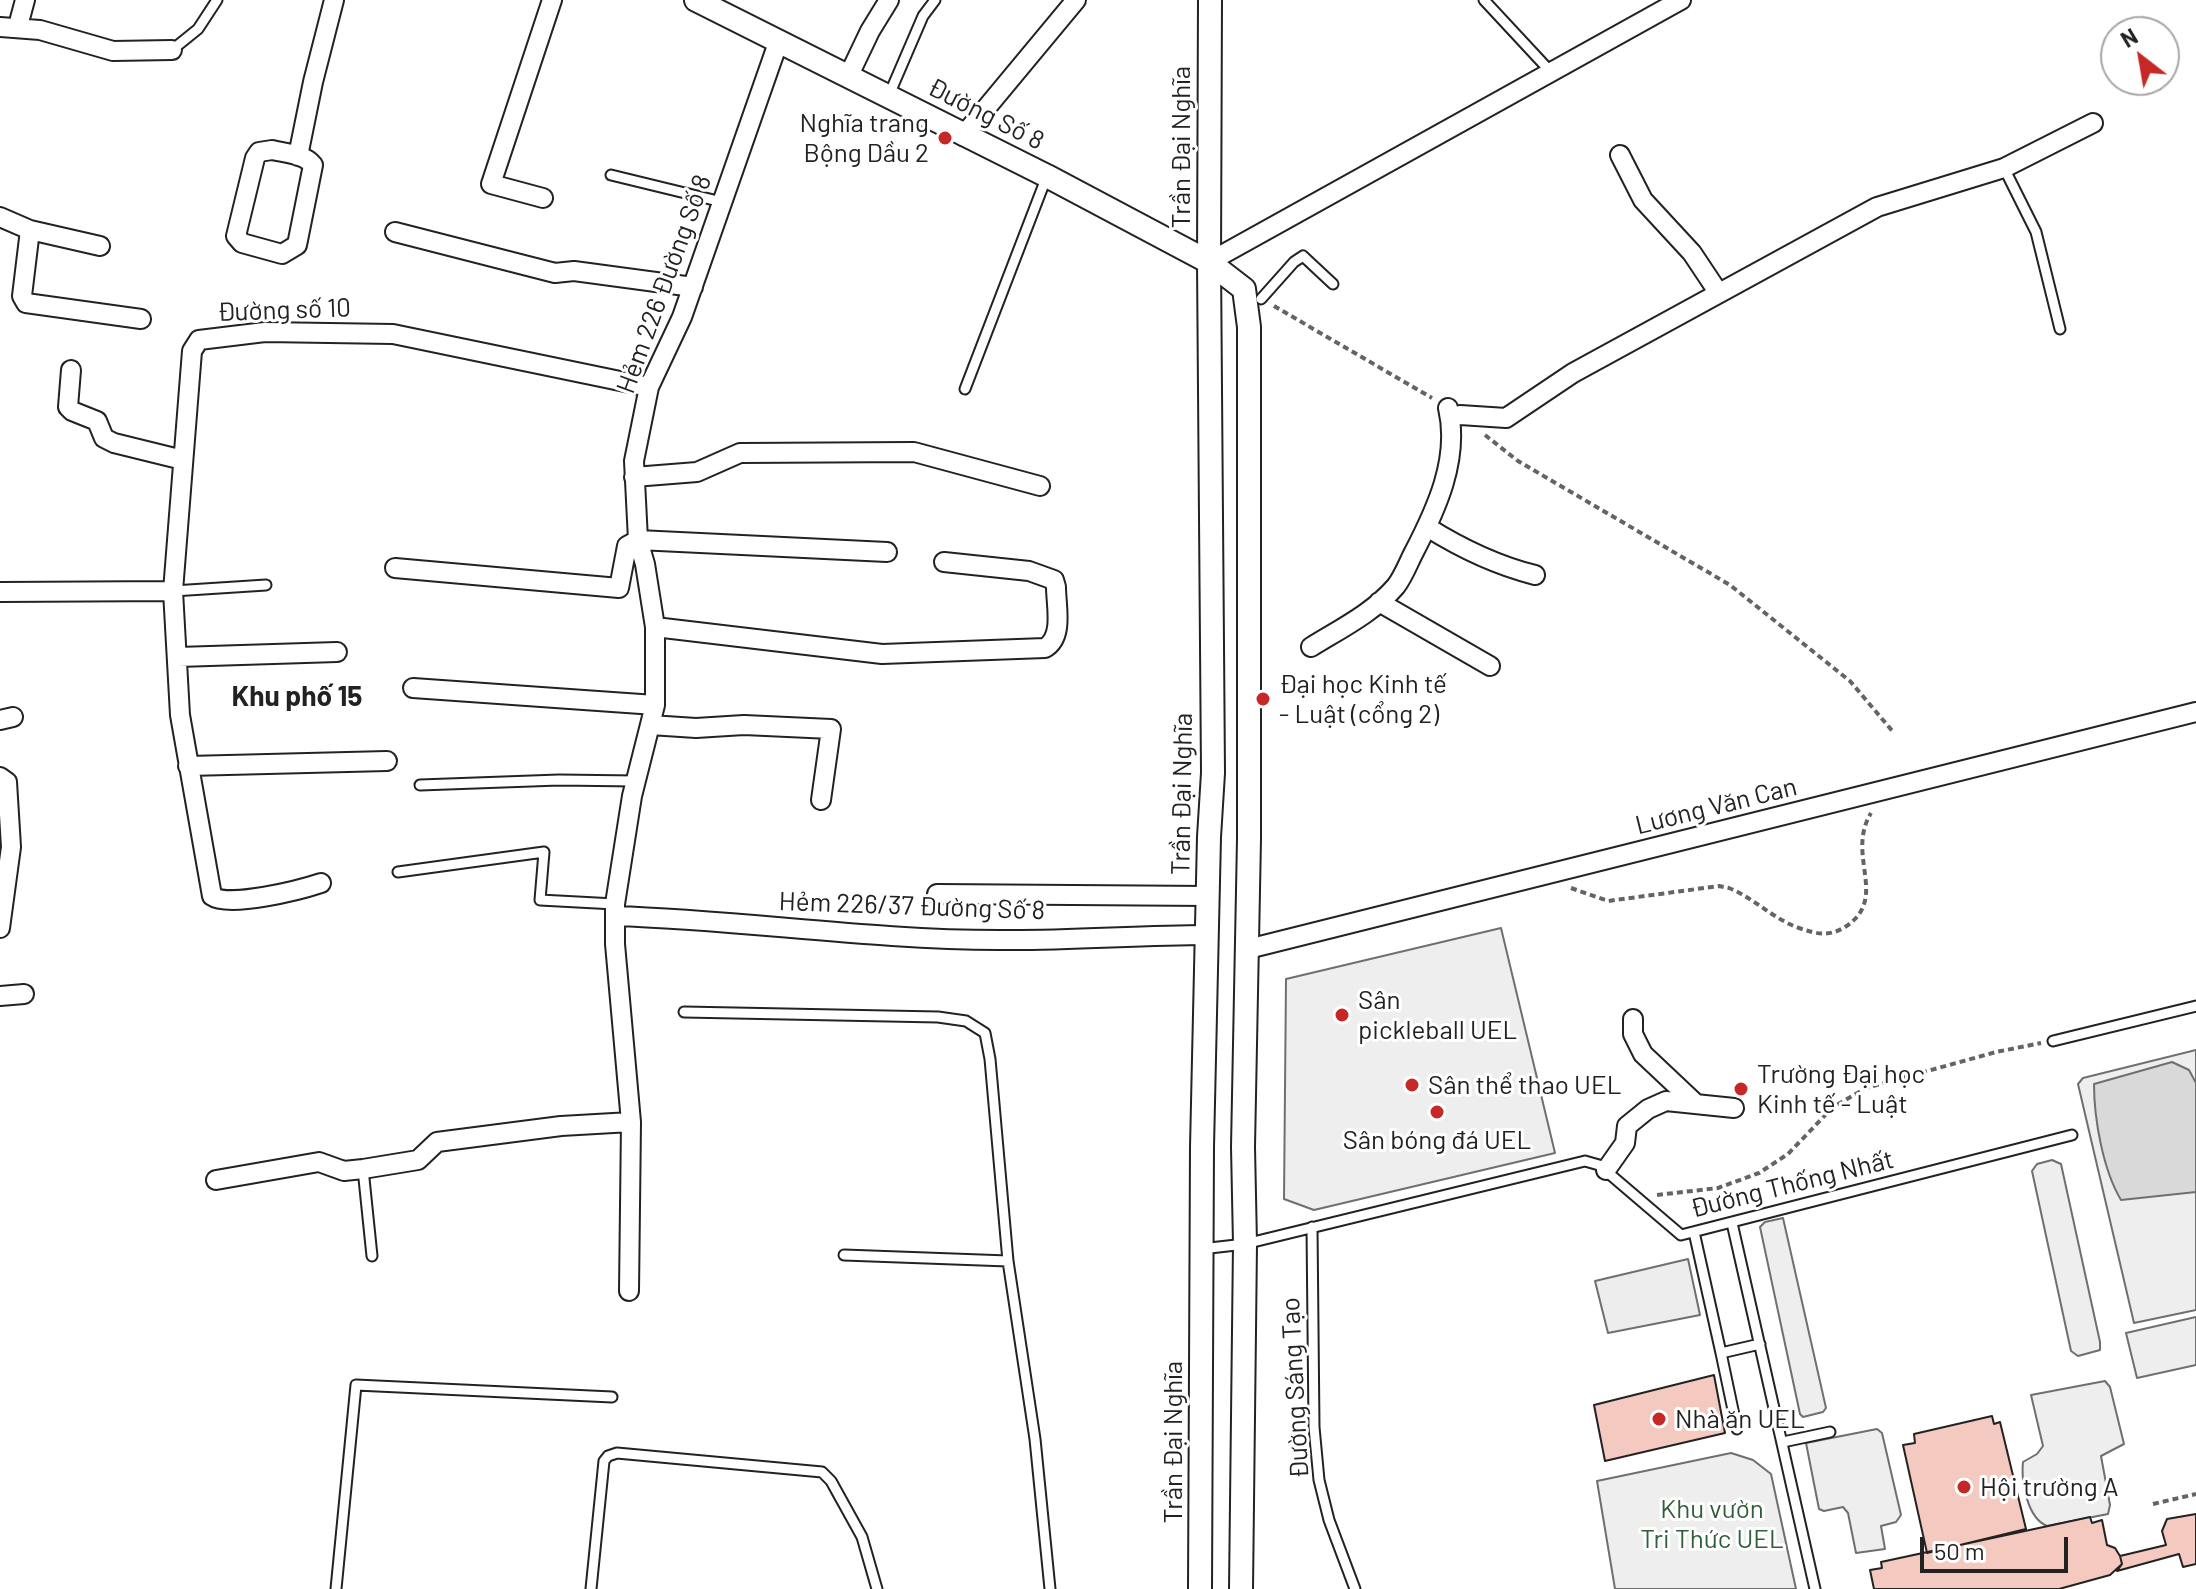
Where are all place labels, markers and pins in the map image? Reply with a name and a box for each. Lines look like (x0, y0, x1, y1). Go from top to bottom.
place label: Nghĩa trang Bộng Dầu 2 (799, 107, 929, 168)
marker: Nghĩa trang Bộng Dầu 2 (936, 129, 954, 147)
place label: Đại học Kinh tế - Luật (cổng 2) (1279, 668, 1447, 730)
marker: Đại học Kinh tế - Luật (cổng 2) (1254, 690, 1272, 708)
place label: Sân pickleball UEL (1358, 984, 1517, 1046)
marker: Sân pickleball UEL (1333, 1006, 1351, 1024)
place label: Trường Đại học Kinh tế - Luật (1757, 1058, 1925, 1120)
place label: Sân thể thao UEL (1428, 1069, 1621, 1101)
marker: Sân thể thao UEL (1403, 1076, 1421, 1094)
marker: Trường Đại học Kinh tế - Luật (1732, 1080, 1750, 1098)
marker: Sân bóng đá UEL (1428, 1103, 1446, 1121)
place label: Sân bóng đá UEL (1343, 1124, 1531, 1156)
place label: Nhà ăn UEL (1675, 1403, 1805, 1435)
marker: Nhà ăn UEL (1650, 1410, 1668, 1428)
place label: Hội trường A (1980, 1471, 2119, 1503)
marker: Hội trường A (1955, 1478, 1973, 1496)

